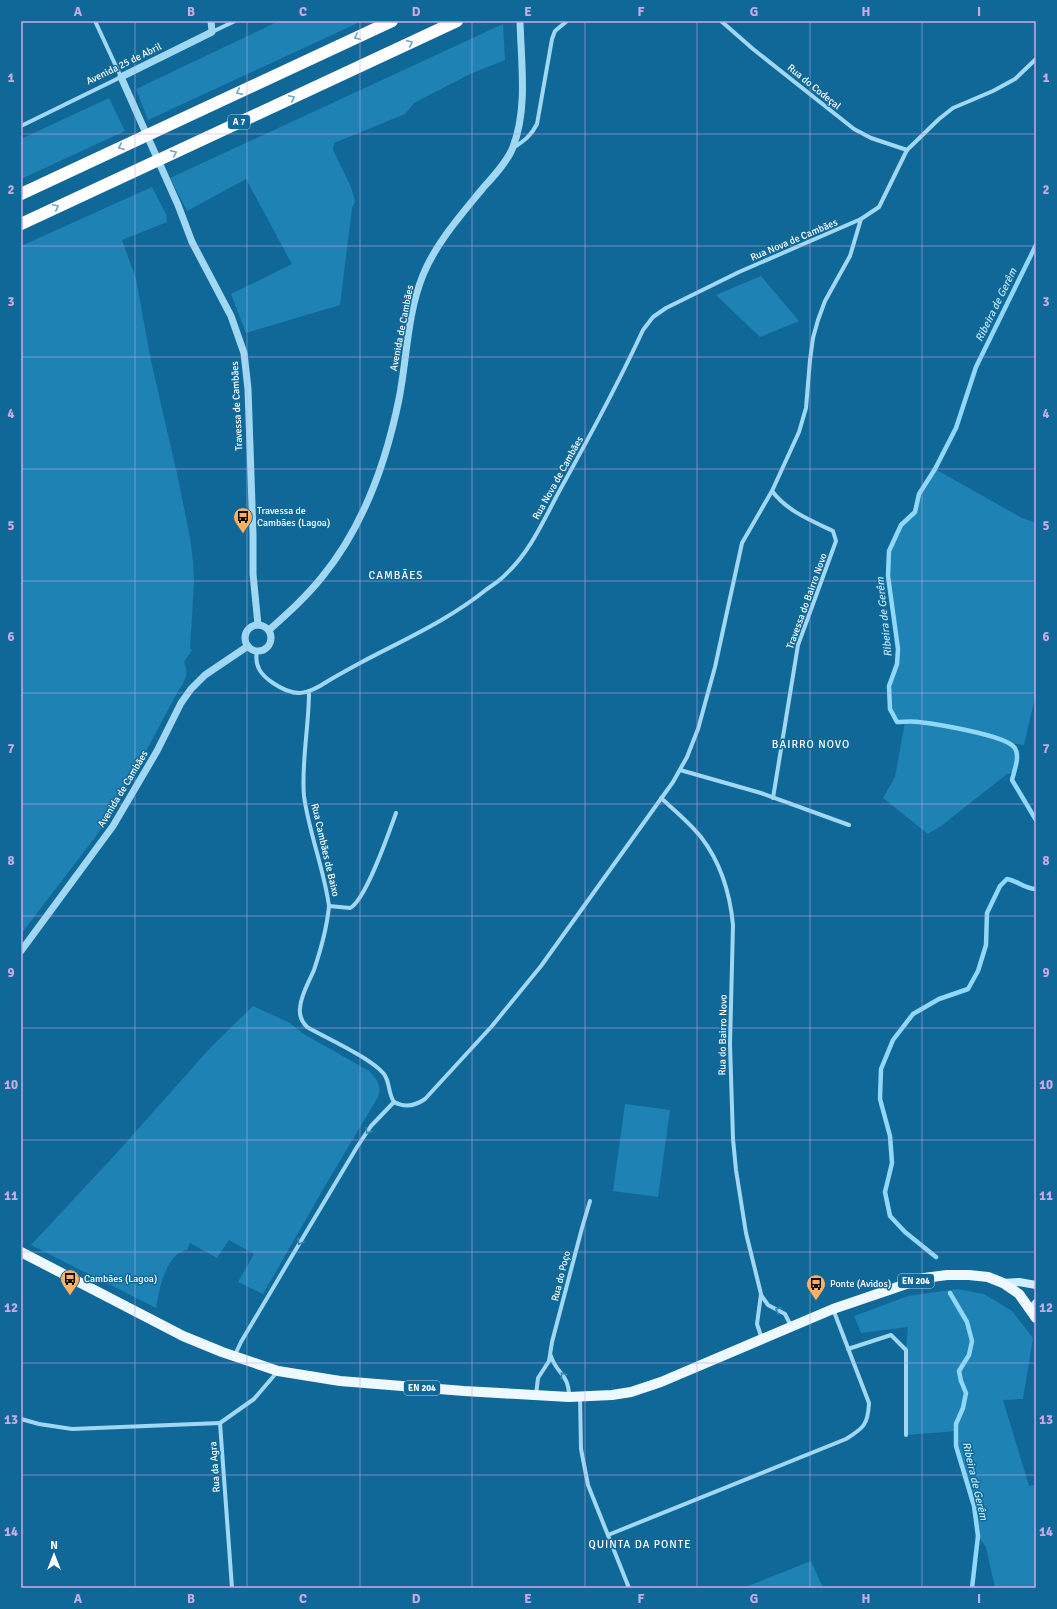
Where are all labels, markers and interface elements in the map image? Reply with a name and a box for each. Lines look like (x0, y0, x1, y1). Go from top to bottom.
text: A (74, 4, 83, 20)
text: B (187, 4, 195, 20)
text: C (299, 4, 307, 20)
text: D (412, 4, 421, 20)
text: E (524, 4, 532, 20)
text: F (638, 4, 645, 20)
text: G (750, 4, 758, 20)
text: H (862, 4, 870, 20)
text: I (977, 4, 981, 20)
one-way arrow (353, 33, 360, 41)
street label: Avenida 25 de Abril (84, 40, 164, 87)
one-way arrow (406, 40, 413, 48)
street label: Rua do Codeçal (785, 62, 843, 112)
text: 1 (7, 70, 15, 86)
text: 1 (1042, 70, 1050, 86)
one-way arrow (236, 87, 243, 95)
one-way arrow (288, 95, 296, 103)
road number: A 7 (228, 115, 250, 129)
one-way arrow (118, 142, 125, 150)
one-way arrow (170, 150, 178, 158)
text: 2 (7, 182, 15, 198)
text: 2 (1042, 182, 1050, 198)
one-way arrow (52, 204, 60, 212)
street label: Rua Nova de Cambães (749, 216, 840, 264)
water label: Ribeira de Gerêm (973, 265, 1020, 344)
street label: Avenida de Cambães (388, 283, 416, 372)
text: 3 (7, 294, 15, 310)
text: 3 (1042, 294, 1050, 310)
street label: Travessa de Cambães (229, 360, 245, 451)
text: 4 (7, 406, 15, 422)
text: 4 (1042, 406, 1050, 422)
street label: Rua Nova de Cambães (530, 434, 586, 522)
place label: Travessa de Cambães (Lagoa) (257, 505, 330, 529)
bus stop icon: Travessa de Cambães (Lagoa) (232, 506, 254, 534)
text: 5 (7, 518, 15, 534)
text: 5 (1042, 518, 1050, 534)
street label: Travessa do Bairro Novo (784, 551, 830, 651)
district label: CAMBÃES (369, 569, 423, 582)
water label: Ribeira de Gerêm (873, 575, 895, 658)
text: 6 (7, 629, 15, 645)
text: 6 (1042, 629, 1050, 645)
district label: BAIRRO NOVO (772, 738, 850, 751)
text: 7 (7, 741, 15, 757)
text: 7 (1042, 741, 1050, 757)
street label: Avenida de Cambães (95, 748, 151, 830)
street label: Rua Cambães de Baixo (308, 802, 342, 898)
text: 8 (7, 853, 15, 869)
text: 8 (1042, 853, 1050, 869)
text: 9 (7, 965, 15, 981)
text: 9 (1042, 965, 1050, 981)
street label: Rua do Bairro Novo (716, 994, 730, 1076)
text: 10 (4, 1077, 18, 1093)
text: 10 (1039, 1077, 1053, 1093)
one-way arrow (365, 1127, 373, 1134)
text: 11 (4, 1188, 18, 1204)
text: 11 (1039, 1188, 1053, 1204)
one-way arrow (298, 1238, 305, 1245)
street label: Rua do Poço (549, 1249, 573, 1303)
bus stop icon: Cambães (Lagoa) (59, 1268, 81, 1296)
place label: Cambães (Lagoa) (84, 1273, 157, 1285)
bus stop icon: Ponte (Avidos) (805, 1273, 827, 1301)
road number: EN 204 (898, 1274, 934, 1288)
place label: Ponte (Avidos) (830, 1278, 891, 1290)
text: 12 (4, 1300, 18, 1316)
text: 12 (1039, 1300, 1053, 1316)
one-way arrow (775, 1307, 782, 1315)
one-way arrow (561, 1373, 568, 1380)
road number: EN 204 (404, 1381, 440, 1395)
text: 13 (4, 1412, 18, 1428)
text: 13 (1039, 1412, 1053, 1428)
water label: Ribeira de Gerêm (960, 1440, 991, 1523)
street label: Rua da Agra (207, 1441, 223, 1493)
text: 14 (4, 1524, 18, 1540)
text: 14 (1039, 1524, 1053, 1540)
north arrow (34, 1535, 74, 1575)
district label: QUINTA DA PONTE (589, 1538, 691, 1551)
text: N (50, 1539, 58, 1552)
text: A (74, 1591, 83, 1607)
text: B (187, 1591, 195, 1607)
text: C (299, 1591, 307, 1607)
text: D (412, 1591, 421, 1607)
text: E (524, 1591, 532, 1607)
text: F (638, 1591, 645, 1607)
text: G (750, 1591, 758, 1607)
text: H (862, 1591, 870, 1607)
text: I (977, 1591, 981, 1607)

